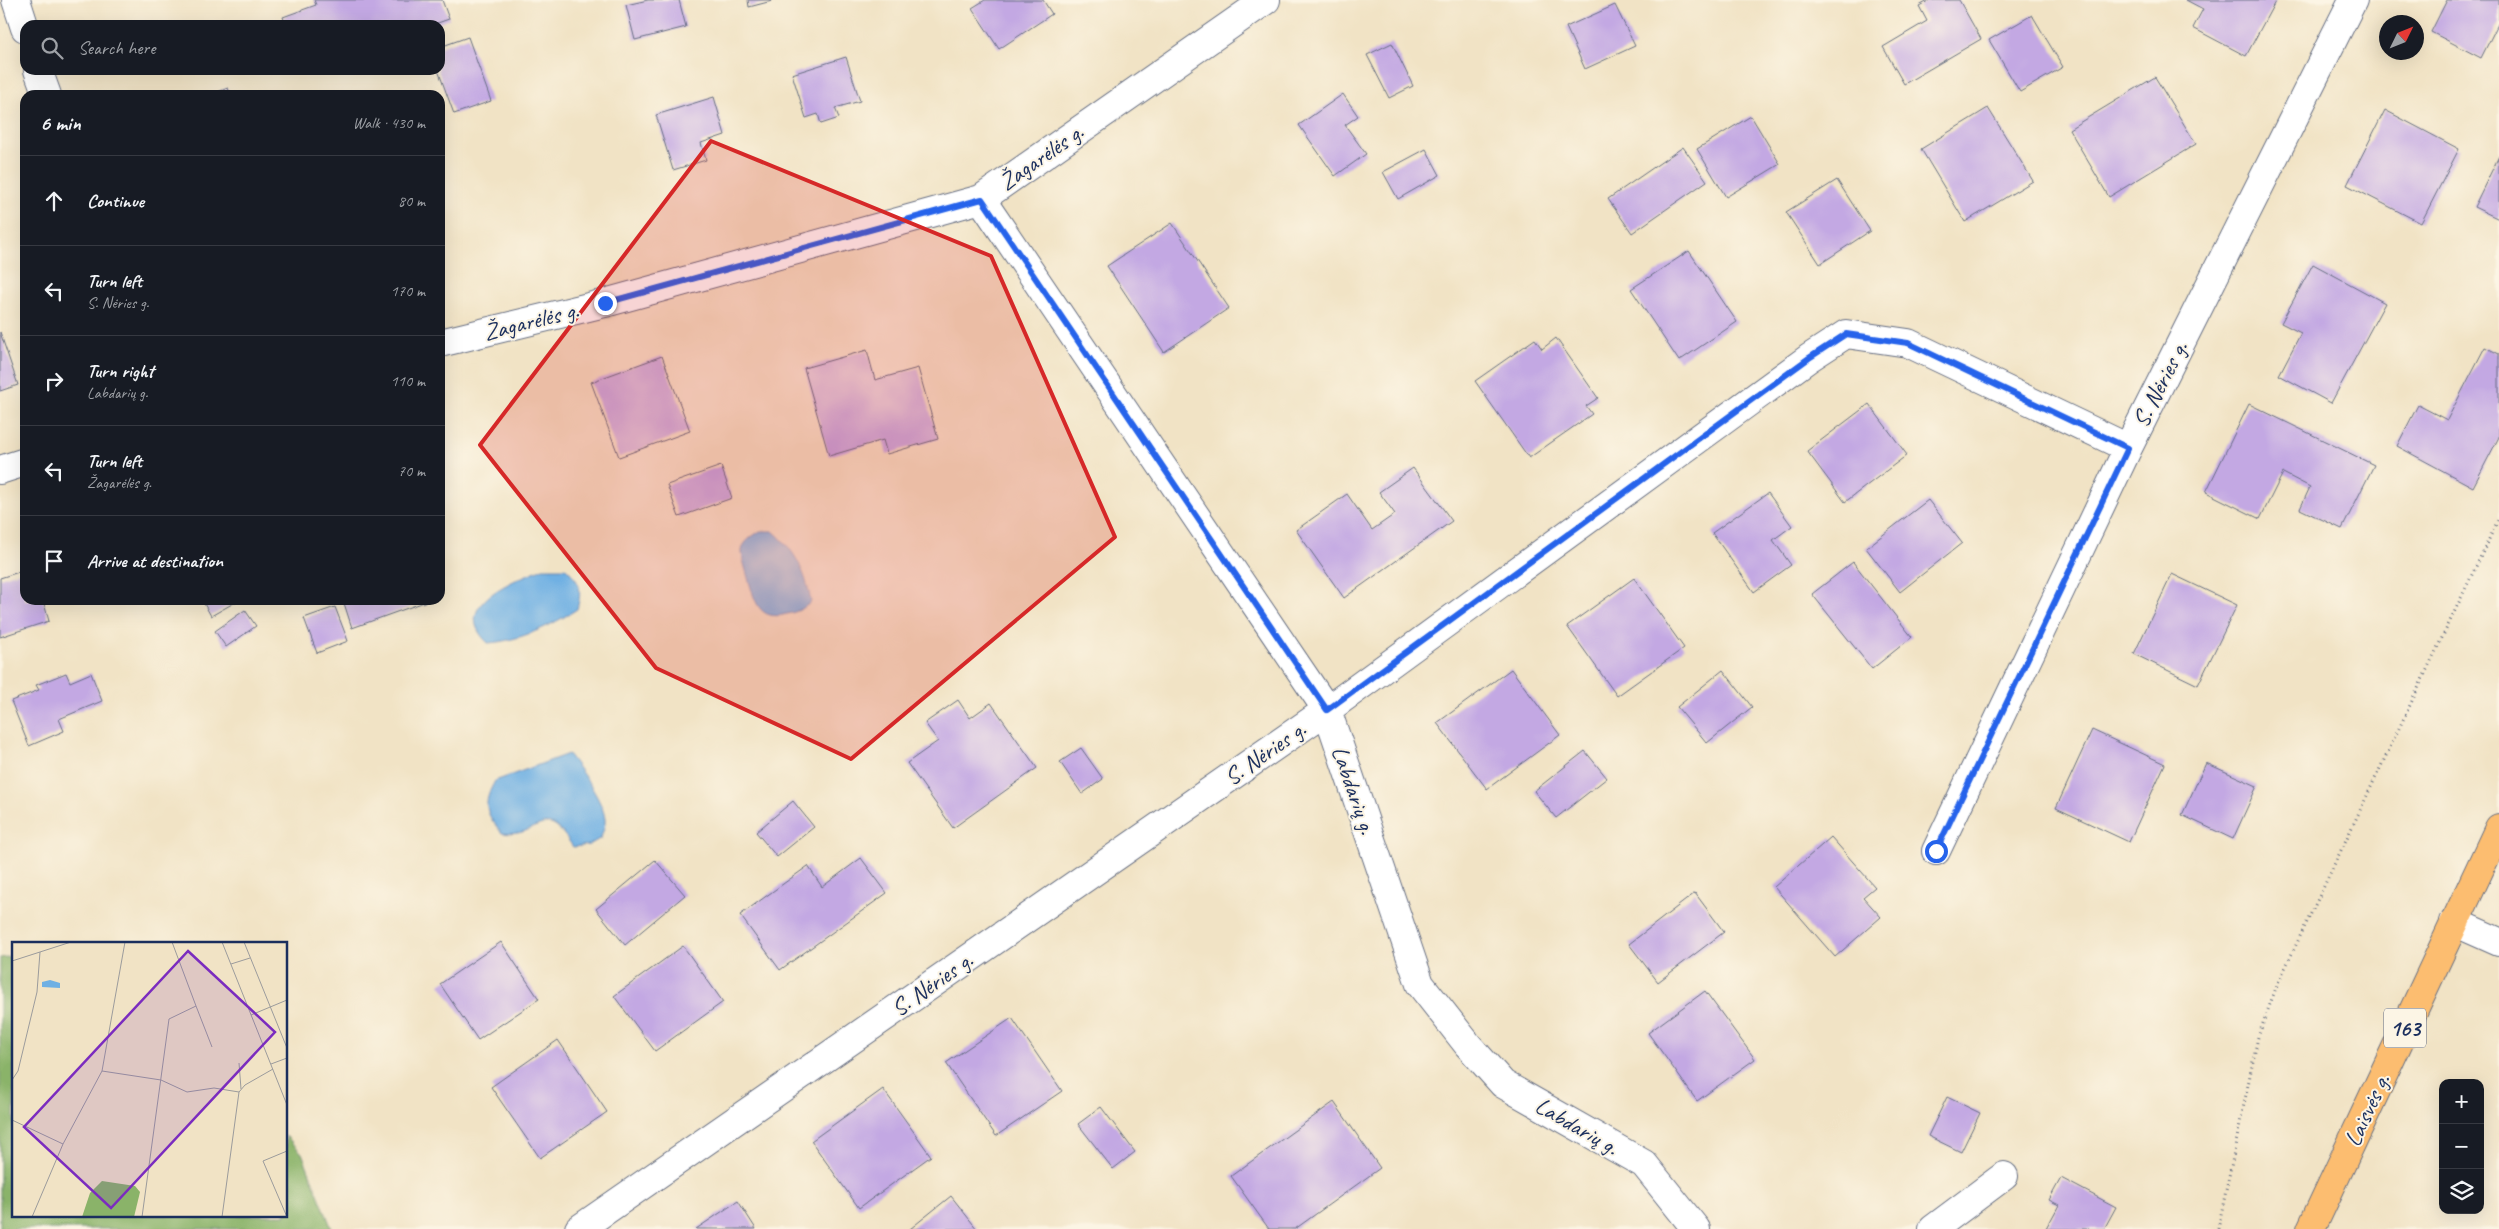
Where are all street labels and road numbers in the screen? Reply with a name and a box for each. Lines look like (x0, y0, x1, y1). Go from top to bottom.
street label: Žagarėlės g. (993, 117, 1089, 197)
street label: Žagarėlės g. (480, 295, 582, 347)
street label: S. Nėries g. (2126, 336, 2195, 432)
street label: S. Nėries g. (1218, 714, 1312, 792)
street label: Labdarių g. (1325, 742, 1383, 838)
street label: S. Nėries g. (885, 945, 979, 1023)
road number: 163 (2384, 1008, 2426, 1048)
street label: Laisvės g. (2337, 1069, 2397, 1151)
street label: Labdarių g. (1530, 1090, 1624, 1162)

